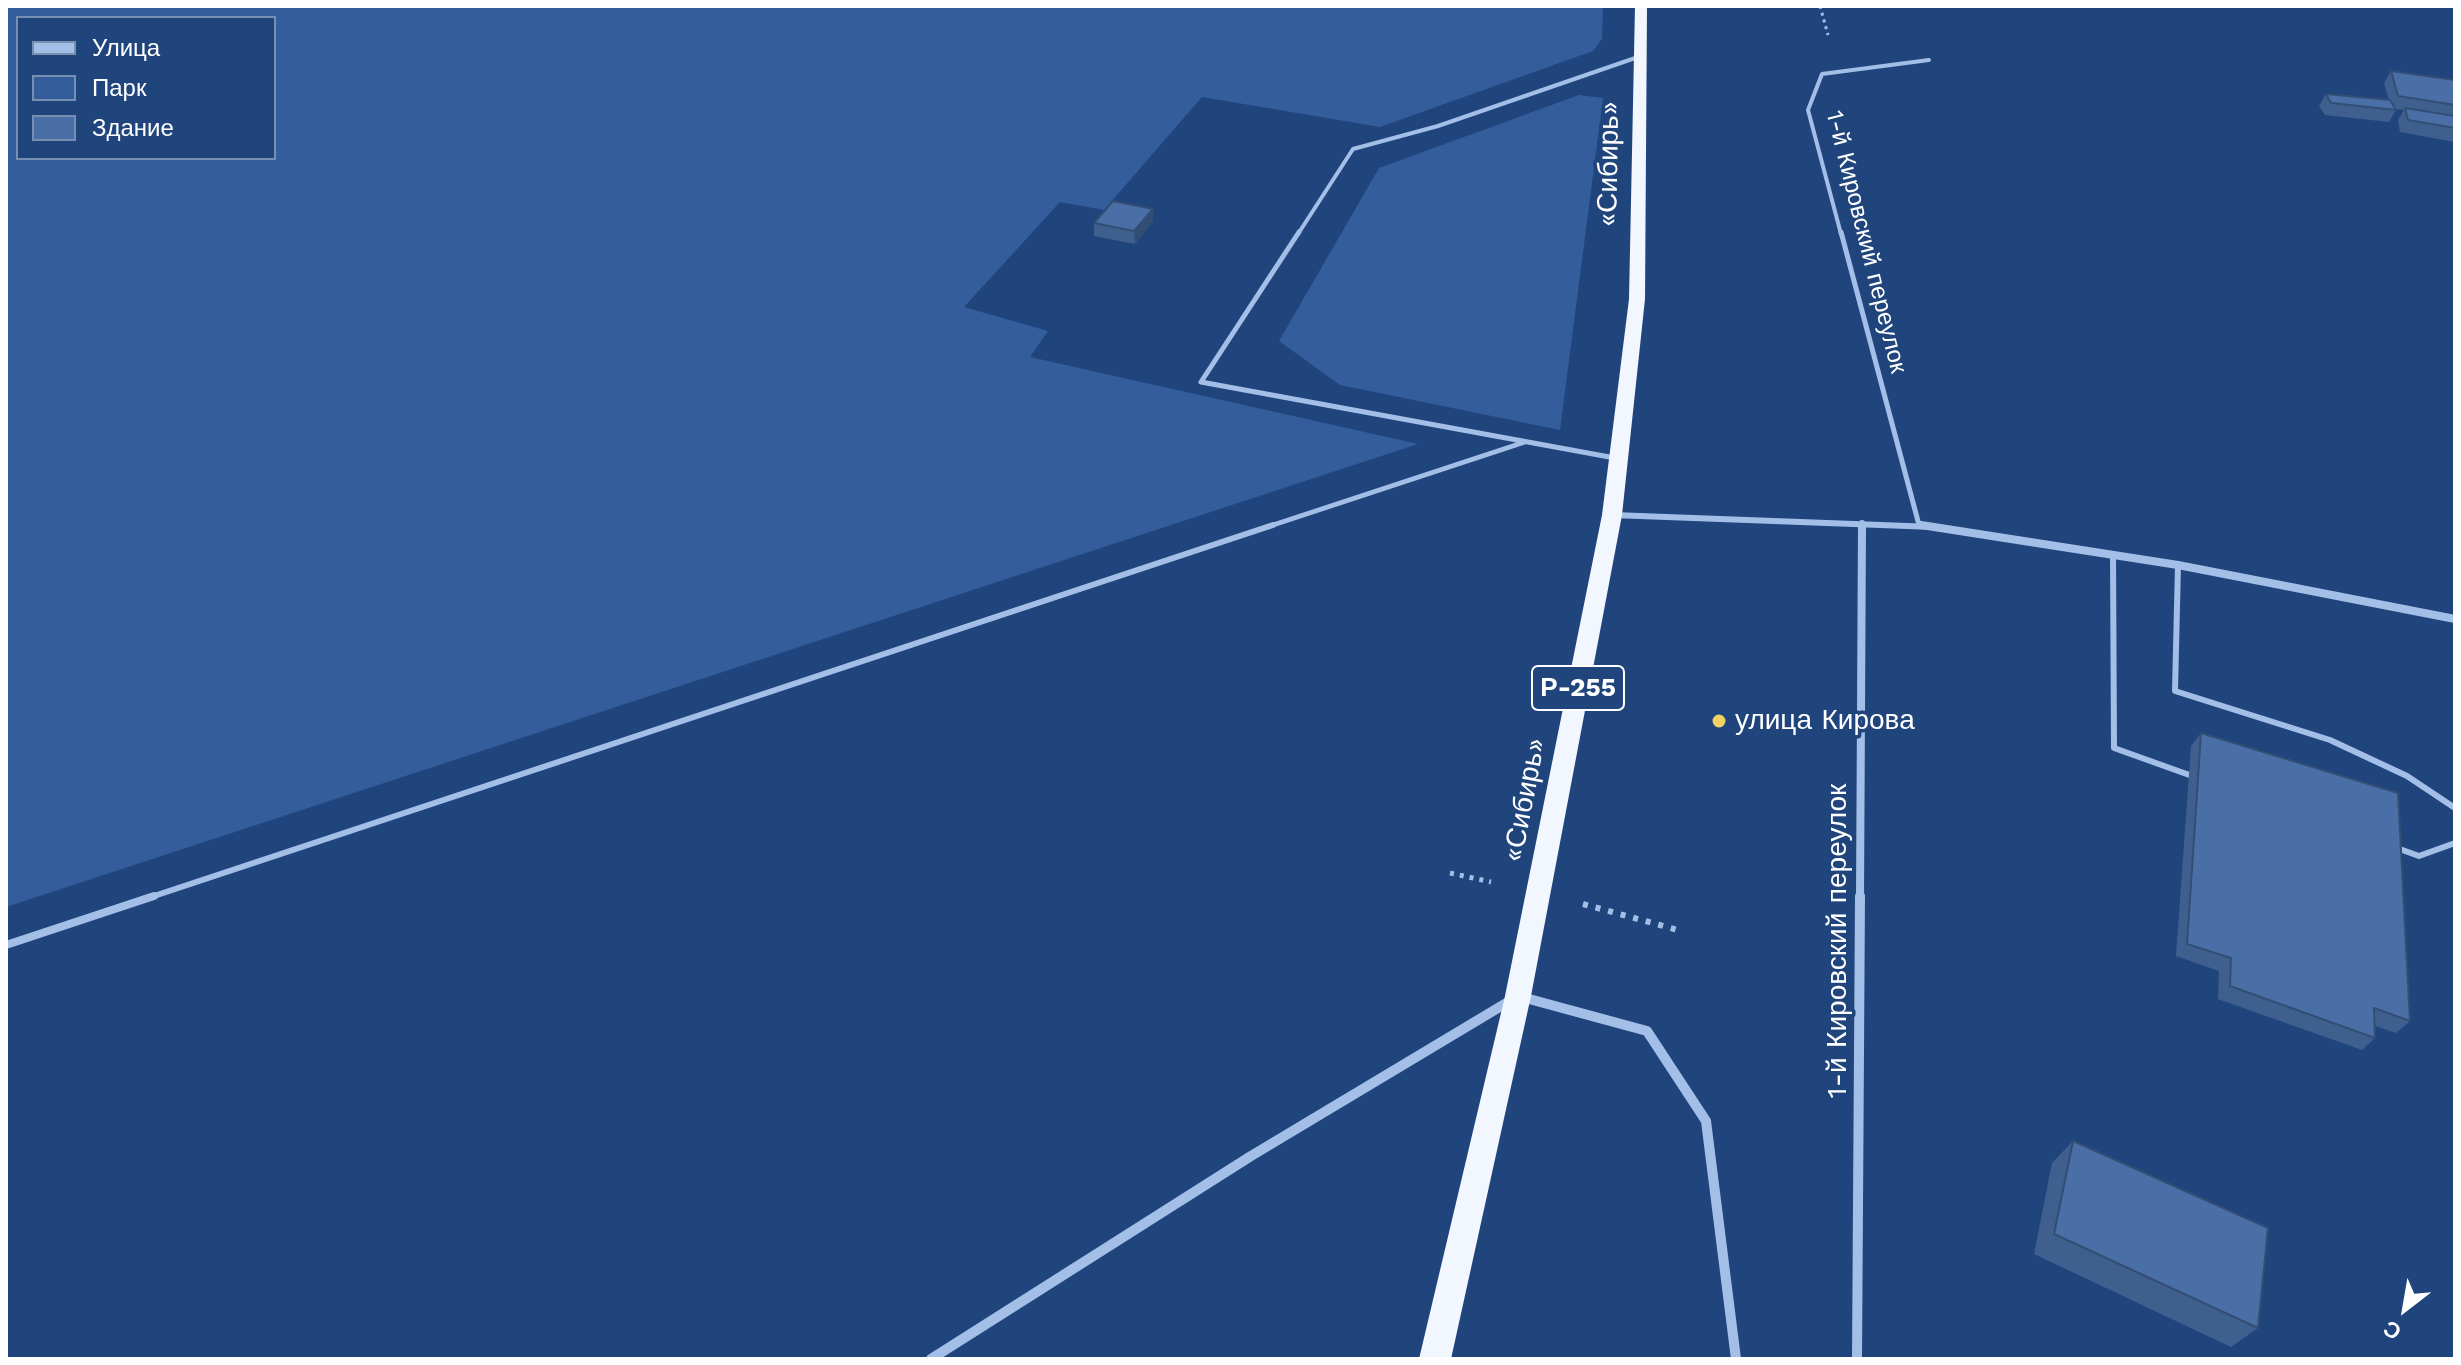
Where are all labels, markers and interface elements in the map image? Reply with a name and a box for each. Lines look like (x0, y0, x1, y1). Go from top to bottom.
legend (16, 16, 276, 160)
text: Улица (92, 34, 160, 62)
text: Парк (92, 74, 146, 102)
street label: «Сибирь» (1591, 101, 1627, 227)
street label: 1-й Кировский переулок (1819, 108, 1913, 376)
text: Здание (92, 114, 174, 142)
road number: Р-255 (1532, 666, 1624, 710)
place label: улица Кирова (1735, 704, 1915, 738)
marker: улица Кирова (1710, 712, 1728, 730)
street label: «Сибирь» (1497, 735, 1553, 865)
street label: 1-й Кировский переулок (1821, 784, 1855, 1098)
north arrow (2365, 1269, 2445, 1349)
text: С (2379, 1315, 2406, 1345)

